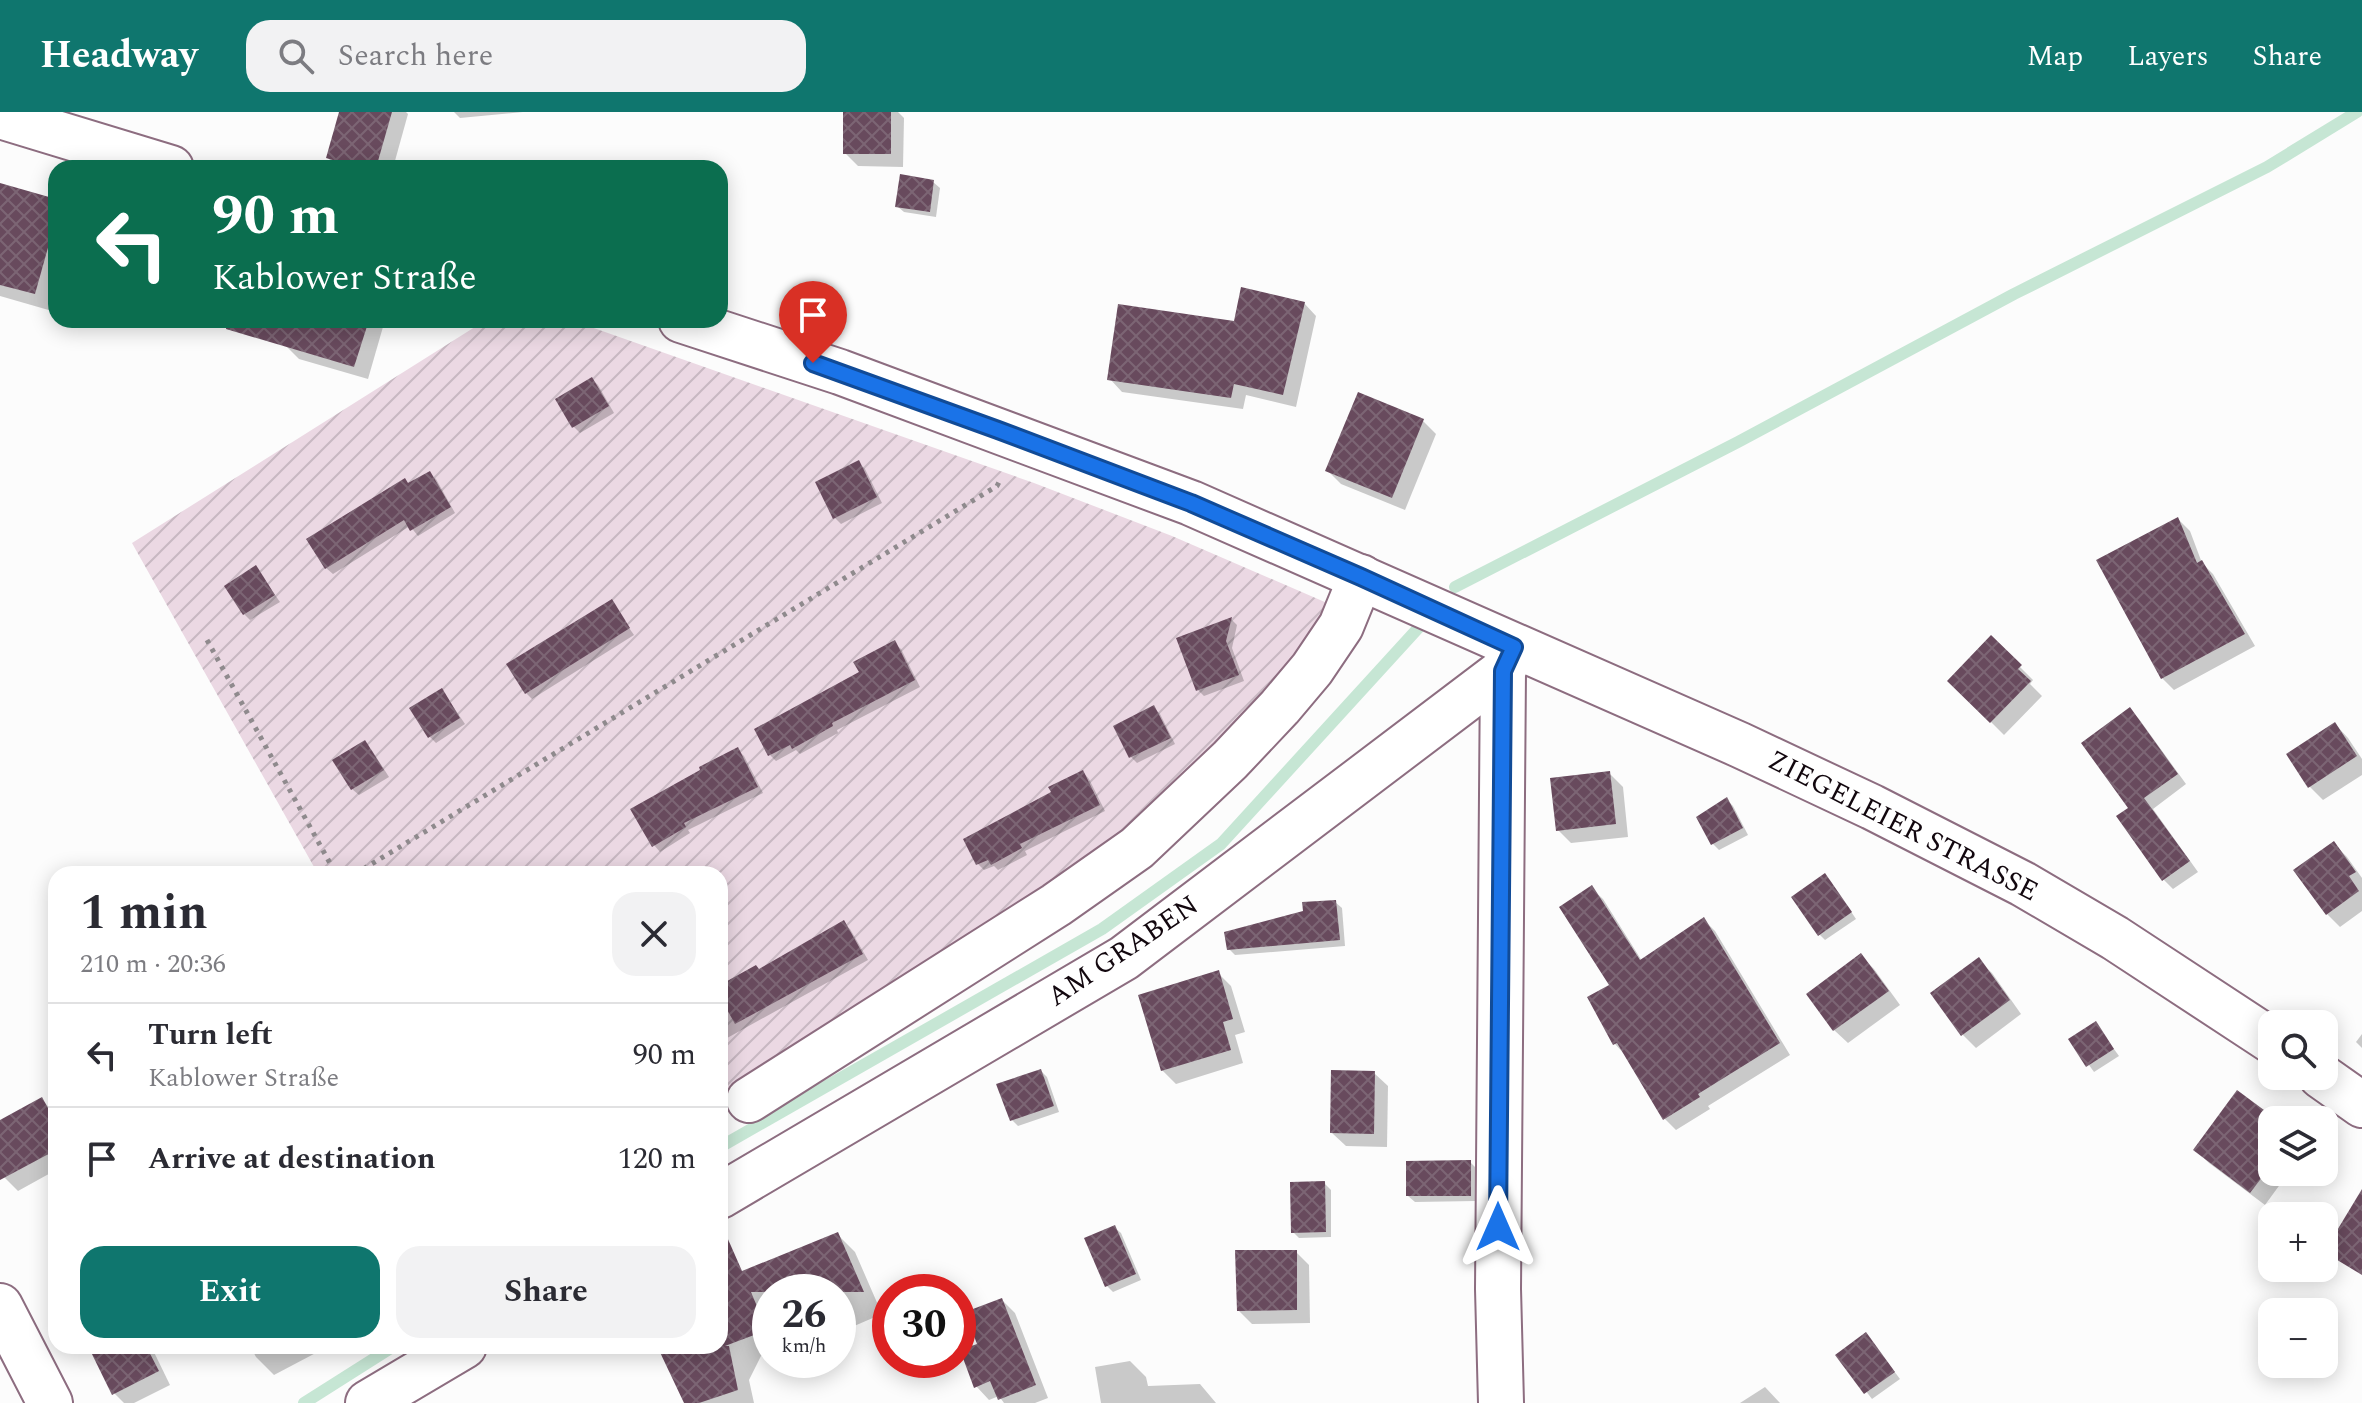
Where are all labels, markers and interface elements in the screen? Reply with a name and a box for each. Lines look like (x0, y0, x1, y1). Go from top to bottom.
search box (246, 20, 806, 92)
text: Headway (40, 27, 198, 85)
text: Search here (338, 33, 493, 79)
icon: search (274, 34, 318, 78)
text: Map (2027, 35, 2083, 78)
text: Layers (2127, 35, 2209, 78)
text: Share (2253, 35, 2322, 78)
text: 90 m (212, 174, 339, 259)
icon: left (80, 192, 184, 296)
text: Kablower Straße (212, 251, 477, 306)
pin (779, 281, 847, 363)
icon: arrive (791, 293, 835, 337)
street label: ZIEGELEIER STRASSE (1760, 739, 2046, 913)
text: 1 min (80, 877, 208, 950)
street label: AM GRABEN (1038, 884, 1208, 1018)
button: close (612, 892, 696, 976)
text: 210 m · 20:36 (80, 944, 226, 984)
map controls (2258, 1010, 2338, 1378)
button: search (2258, 1010, 2338, 1090)
text: Turn left (148, 1012, 273, 1058)
text: 90 m (633, 1032, 696, 1078)
icon: left (80, 1033, 124, 1077)
text: Kablower Straße (148, 1058, 339, 1098)
button: layers (2258, 1106, 2338, 1186)
text: Arrive at destination (148, 1136, 435, 1182)
text: 120 m (618, 1136, 696, 1182)
icon: arrive (80, 1137, 124, 1181)
position arrow (1456, 1185, 1540, 1269)
button: + (2258, 1202, 2338, 1282)
button: Exit (80, 1246, 380, 1338)
button: Share (396, 1246, 696, 1338)
speed limit sign: 30 (872, 1274, 976, 1378)
text: 26 (782, 1285, 826, 1346)
button: − (2258, 1298, 2338, 1378)
text: km/h (782, 1331, 827, 1361)

